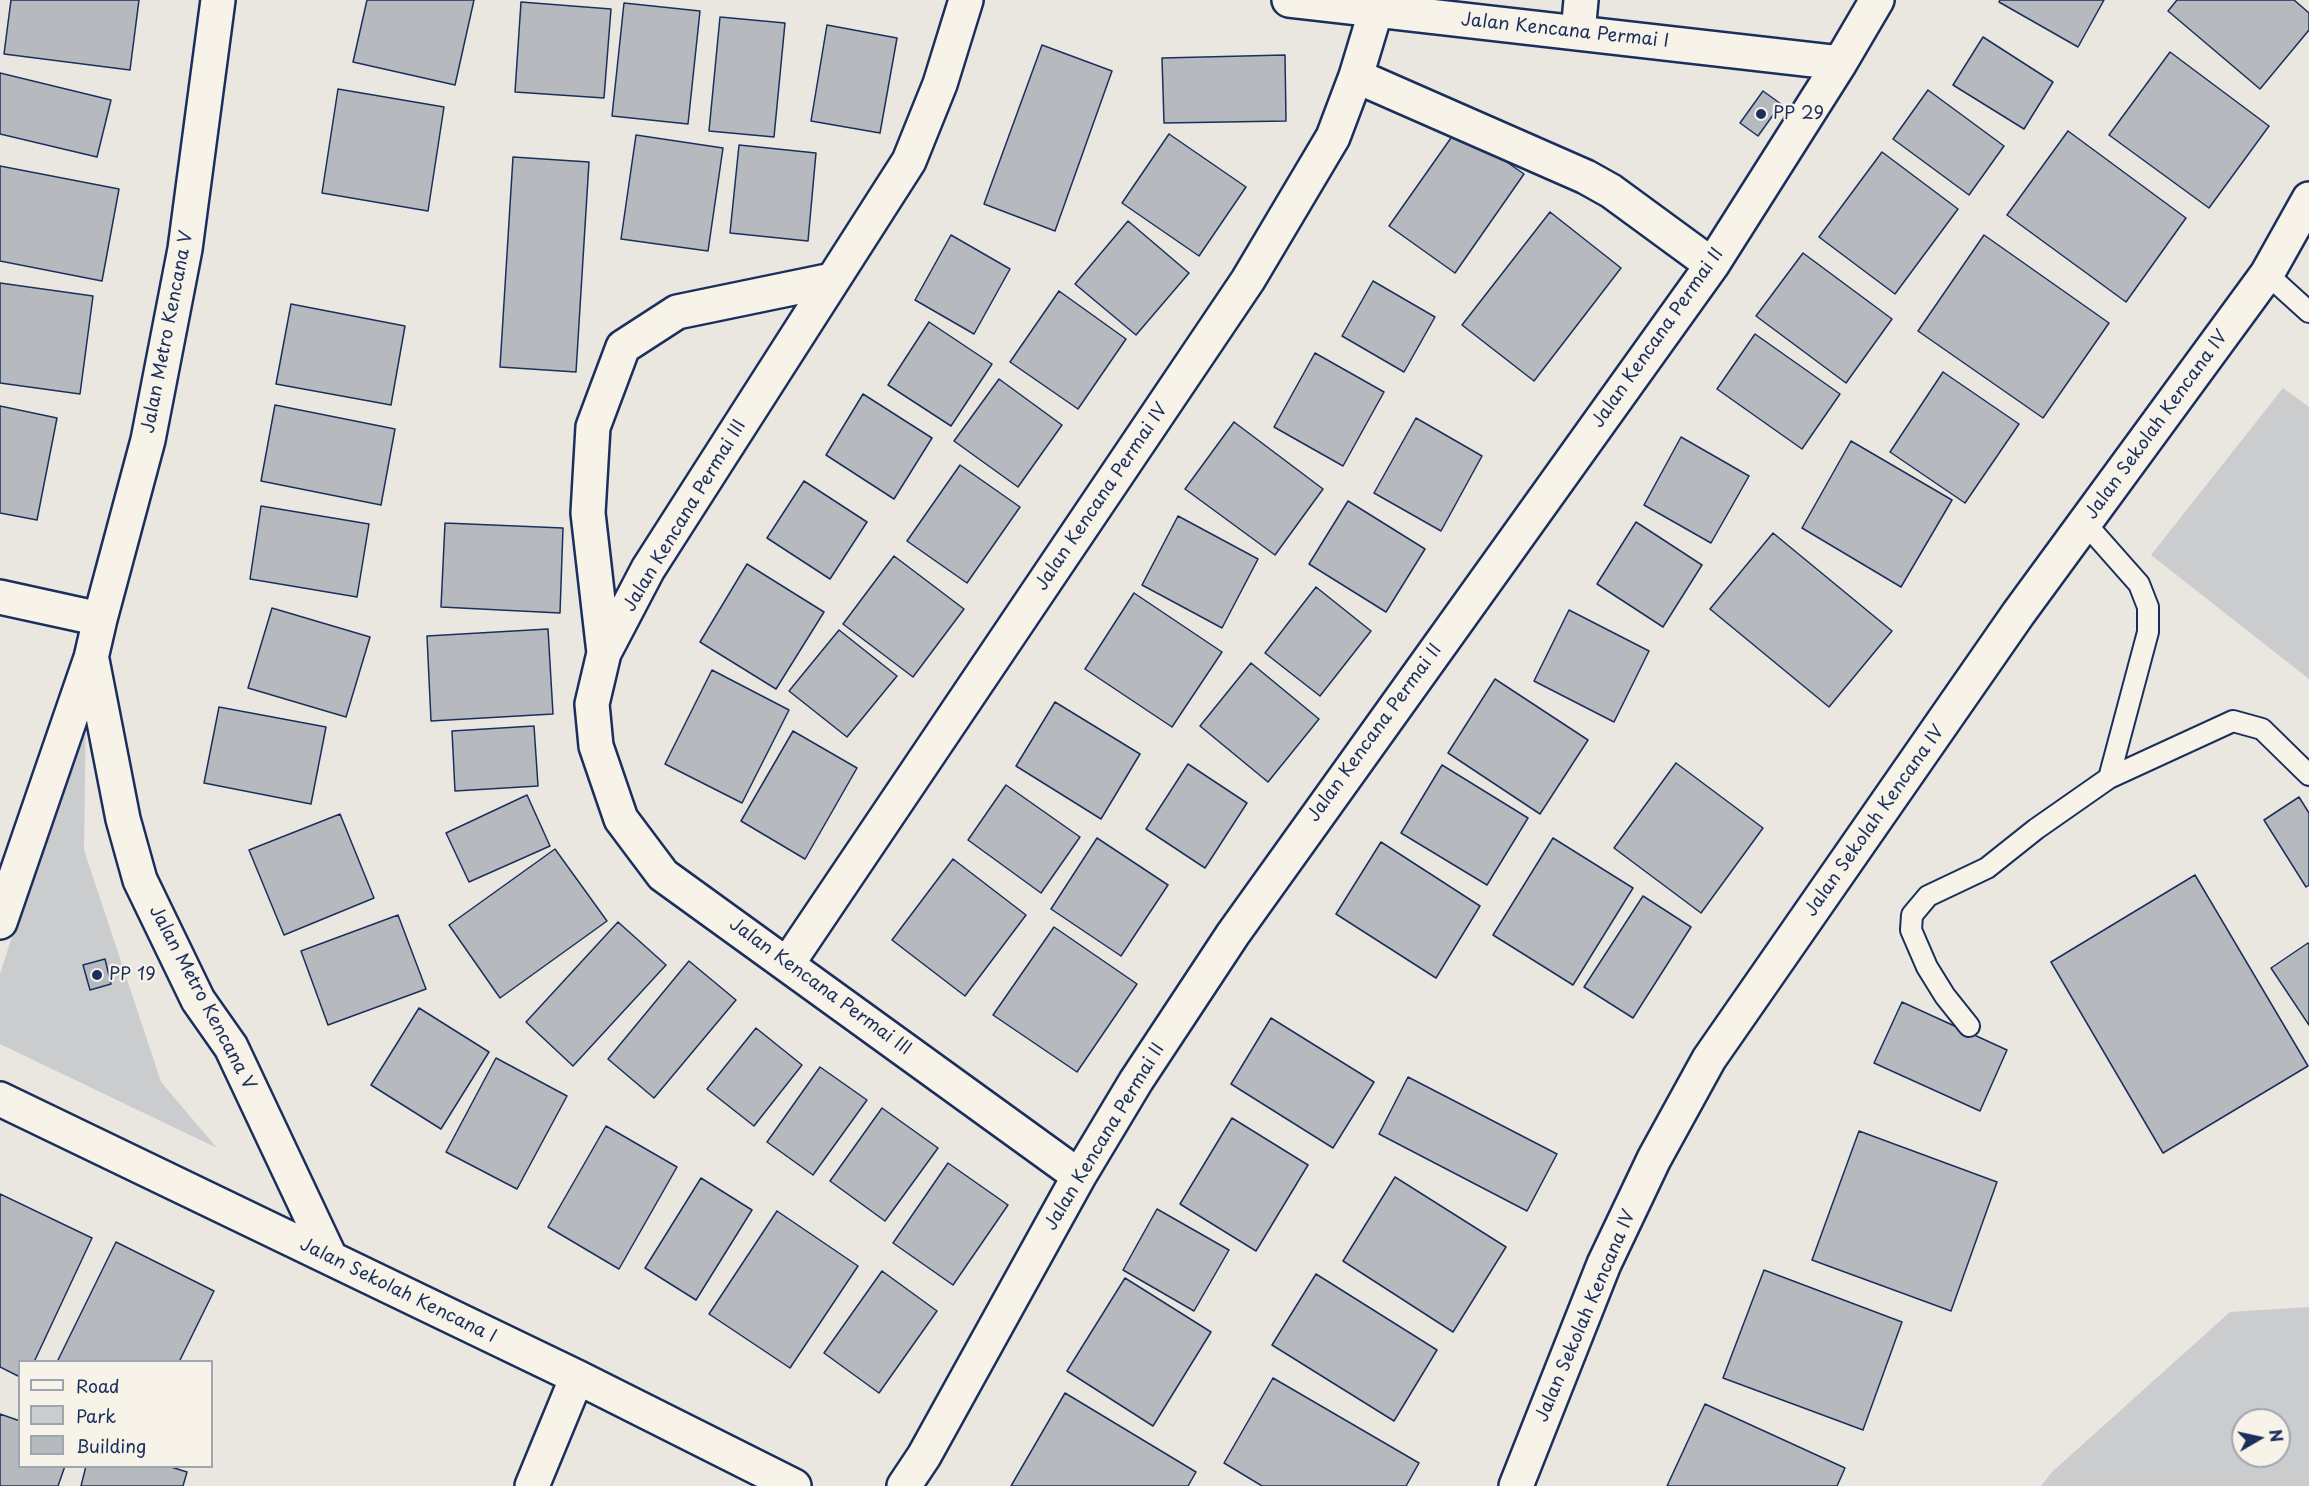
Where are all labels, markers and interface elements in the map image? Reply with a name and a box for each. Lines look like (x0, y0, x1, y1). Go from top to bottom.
street label: Jalan Kencana Permai I (1460, 9, 1670, 53)
place label: PP 29 (1773, 103, 1824, 125)
marker: PP 29 (1754, 107, 1768, 121)
street label: Jalan Metro Kencana V (138, 229, 198, 435)
street label: Jalan Kencana Permai II (1588, 244, 1728, 432)
street label: Jalan Sekolah Kencana IV (2081, 326, 2233, 524)
street label: Jalan Kencana Permai IV (1031, 399, 1173, 595)
street label: Jalan Kencana Permai III (619, 416, 751, 616)
street label: Jalan Kencana Permai II (1303, 640, 1447, 826)
street label: Jalan Sekolah Kencana IV (1801, 721, 1949, 921)
street label: Jalan Metro Kencana V (144, 902, 260, 1094)
street label: Jalan Kencana Permai III (725, 914, 915, 1060)
place label: PP 19 (109, 964, 156, 986)
marker: PP 19 (90, 968, 104, 982)
street label: Jalan Kencana Permai II (1040, 1039, 1170, 1235)
street label: Jalan Sekolah Kencana IV (1531, 1207, 1641, 1425)
street label: Jalan Sekolah Kencana I (296, 1234, 500, 1348)
legend (18, 1360, 213, 1468)
text: Road (76, 1372, 120, 1399)
text: Park (76, 1402, 116, 1429)
north arrow (2231, 1408, 2291, 1468)
text: N (2264, 1427, 2290, 1444)
text: Building (76, 1432, 146, 1459)

